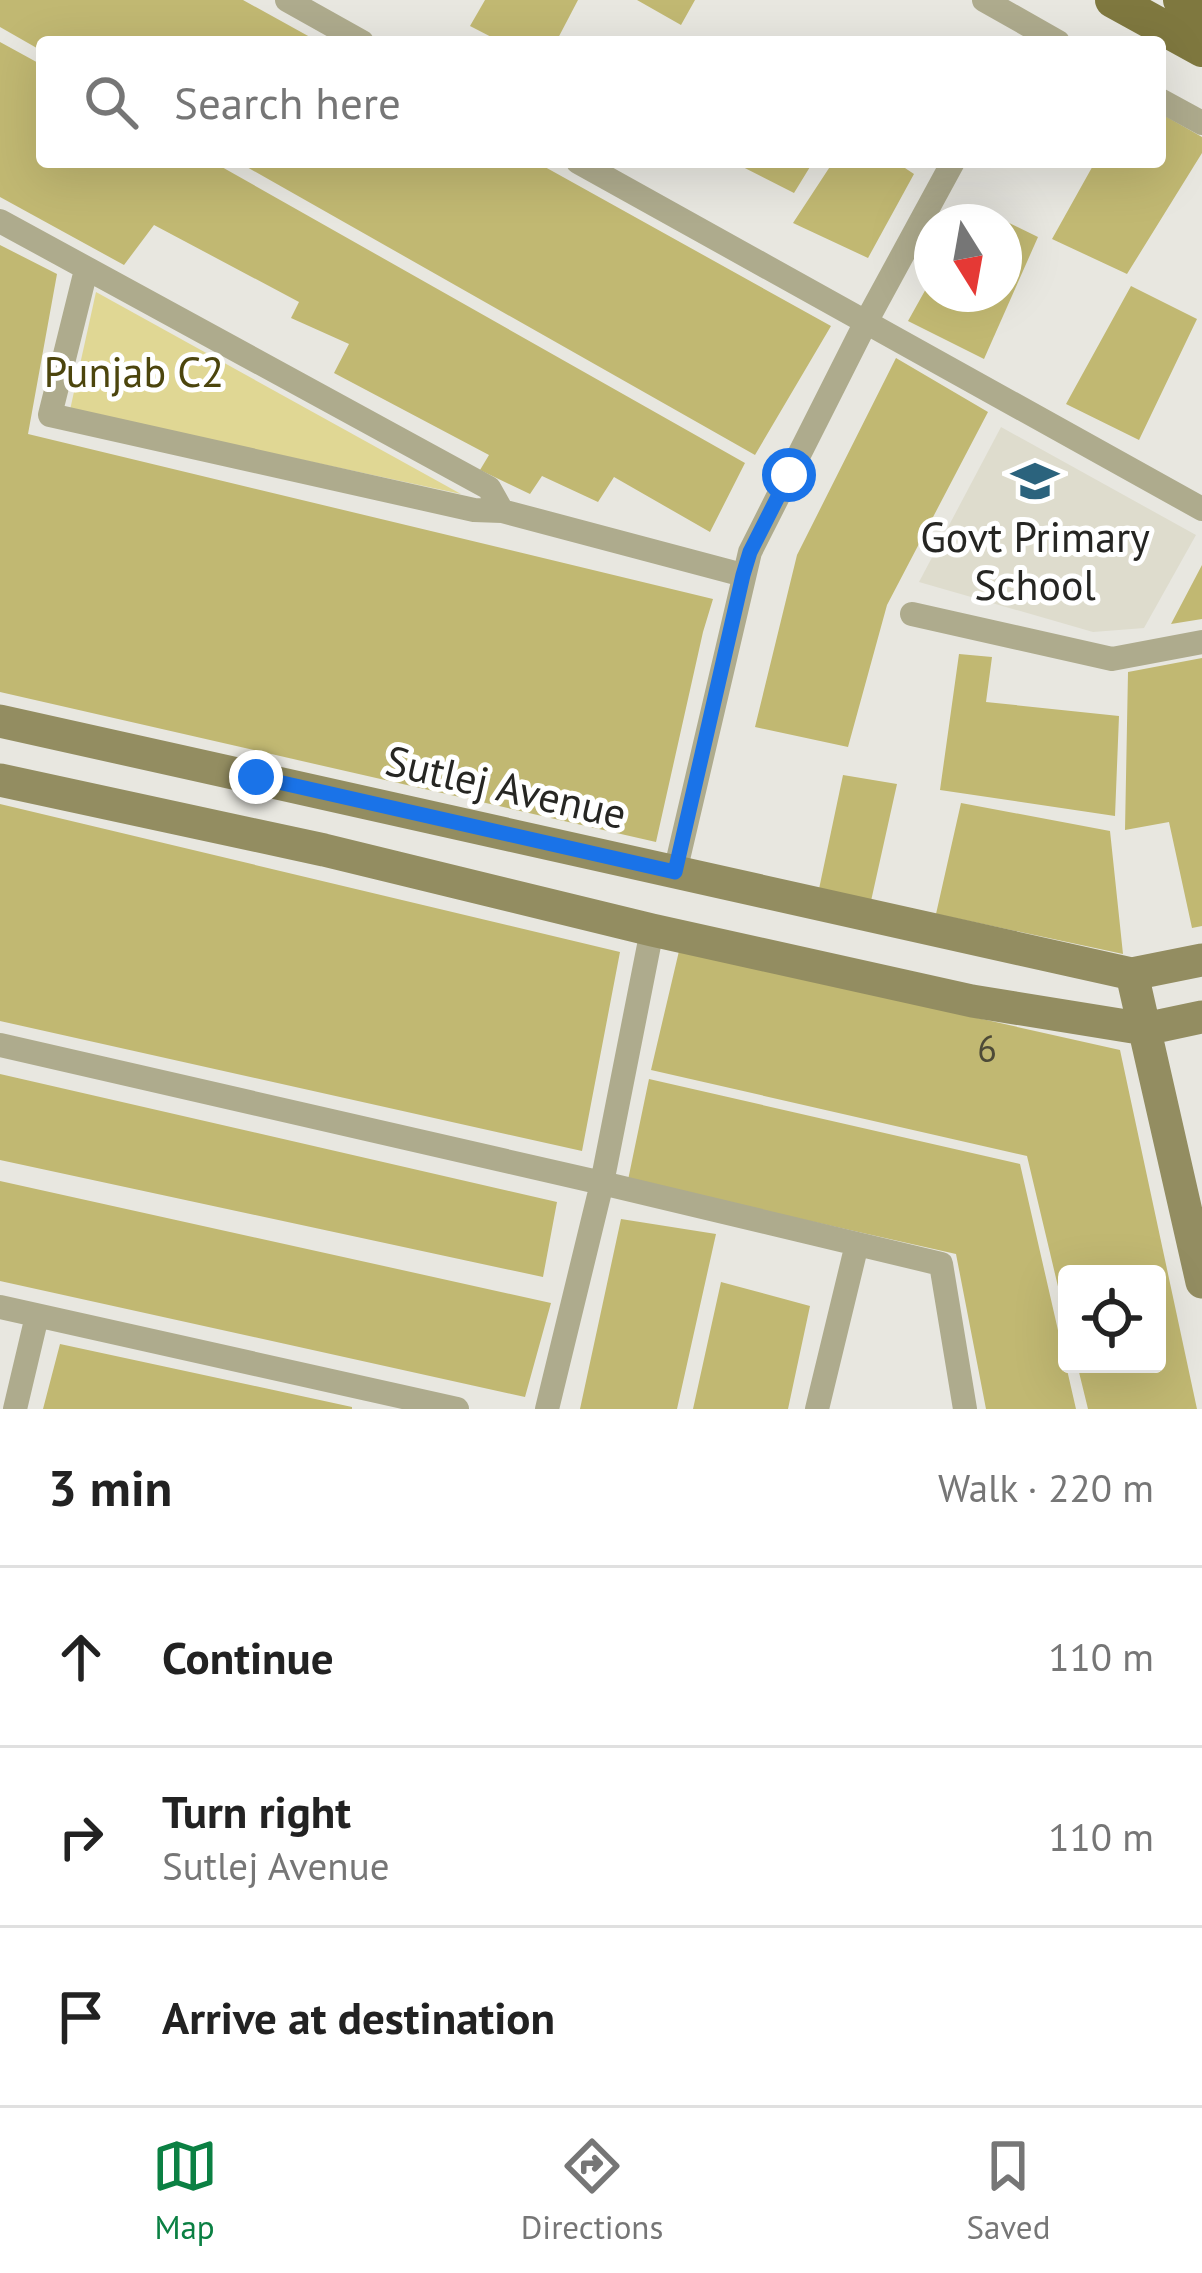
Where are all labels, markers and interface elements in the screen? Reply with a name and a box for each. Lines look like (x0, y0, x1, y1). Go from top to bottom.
search box (36, 36, 1166, 168)
icon: search (78, 69, 144, 135)
text: Search here (174, 73, 401, 131)
north arrow (914, 204, 1022, 312)
park label: Punjab C2 (44, 344, 224, 399)
route start (762, 448, 816, 502)
school or university icon: Govt Primary School (1010, 456, 1060, 506)
place label: Govt Primary School (920, 509, 1150, 612)
street label: Sutlej Avenue (381, 732, 632, 841)
route end (229, 750, 283, 804)
house number: 6 (977, 1025, 997, 1072)
map controls (1058, 1265, 1166, 1373)
button: locate (1058, 1265, 1166, 1373)
text: 3 min (48, 1454, 172, 1520)
text: Walk · 220 m (938, 1462, 1154, 1513)
icon: ahead (48, 1624, 114, 1690)
text: Continue (162, 1628, 334, 1686)
text: 110 m (1048, 1631, 1154, 1682)
text: Turn right (162, 1782, 351, 1840)
icon: right (48, 1804, 114, 1870)
text: 110 m (1048, 1811, 1154, 1862)
text: Sutlej Avenue (162, 1840, 390, 1891)
icon: arrive (48, 1984, 114, 2050)
text: Arrive at destination (162, 1988, 555, 2046)
tab: Map (152, 2133, 218, 2248)
tab: Directions (521, 2133, 663, 2248)
tab: Saved (966, 2133, 1050, 2248)

